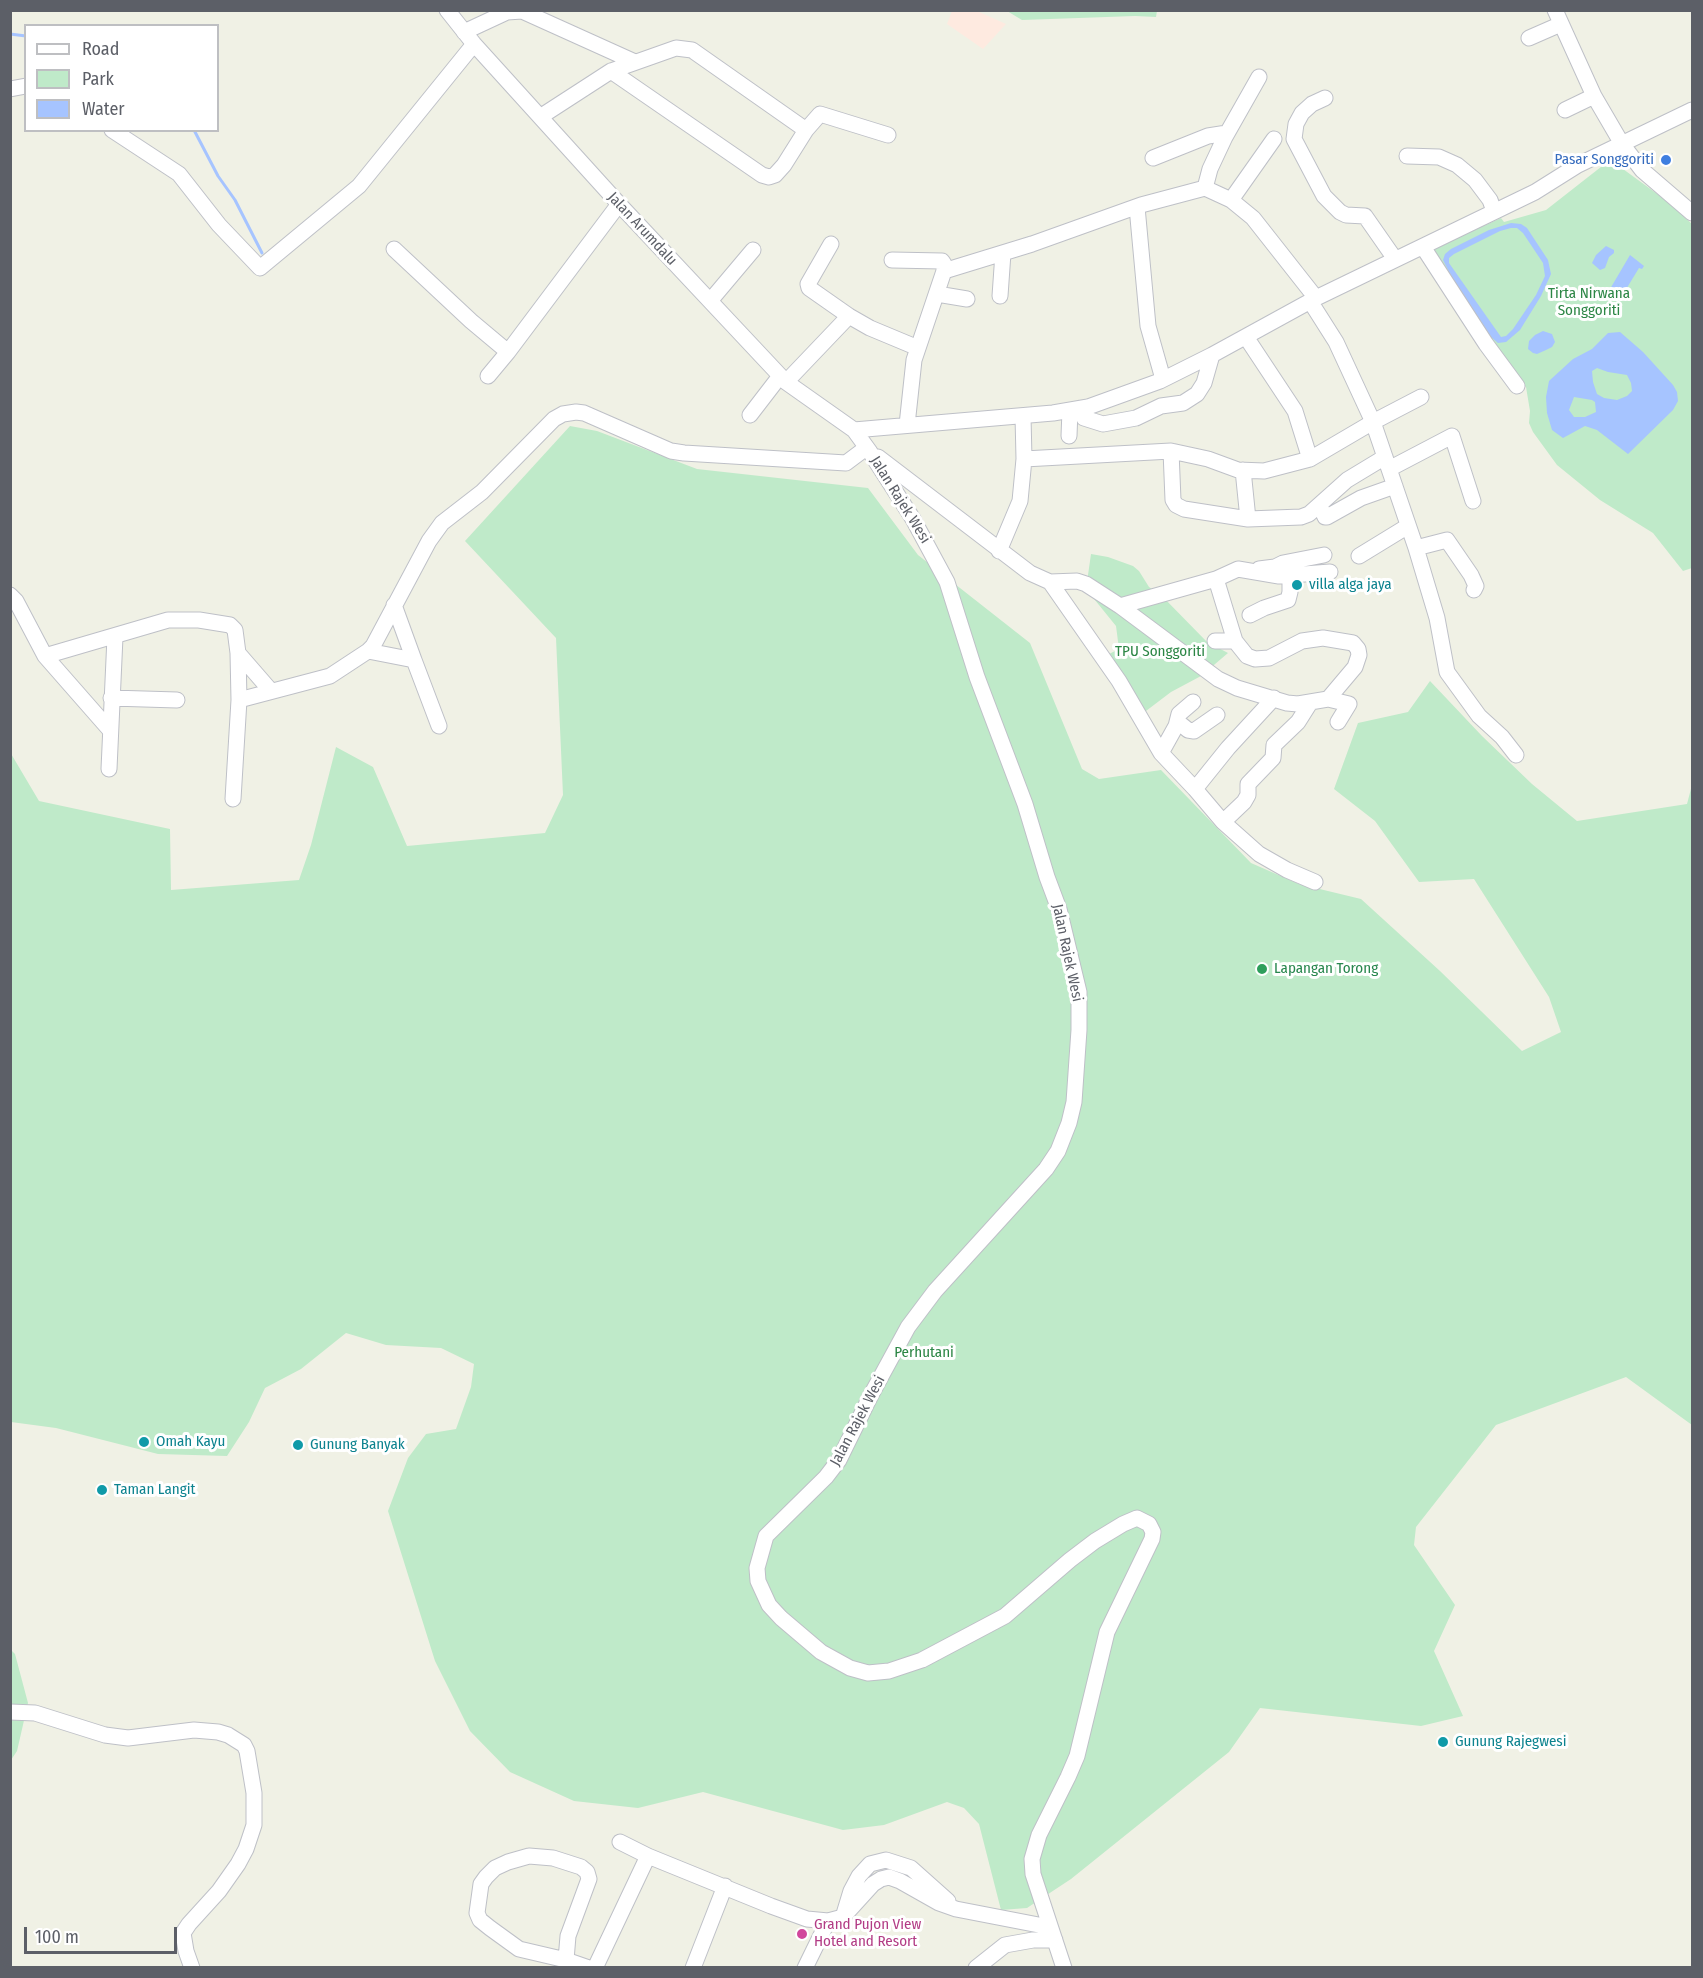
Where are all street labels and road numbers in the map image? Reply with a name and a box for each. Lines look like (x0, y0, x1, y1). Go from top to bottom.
street label: Jalan Arumdalu (604, 189, 680, 269)
street label: Jalan Rajek Wesi (866, 453, 934, 547)
street label: Jalan Rajek Wesi (1048, 902, 1086, 1004)
street label: Jalan Rajek Wesi (827, 1373, 889, 1469)

